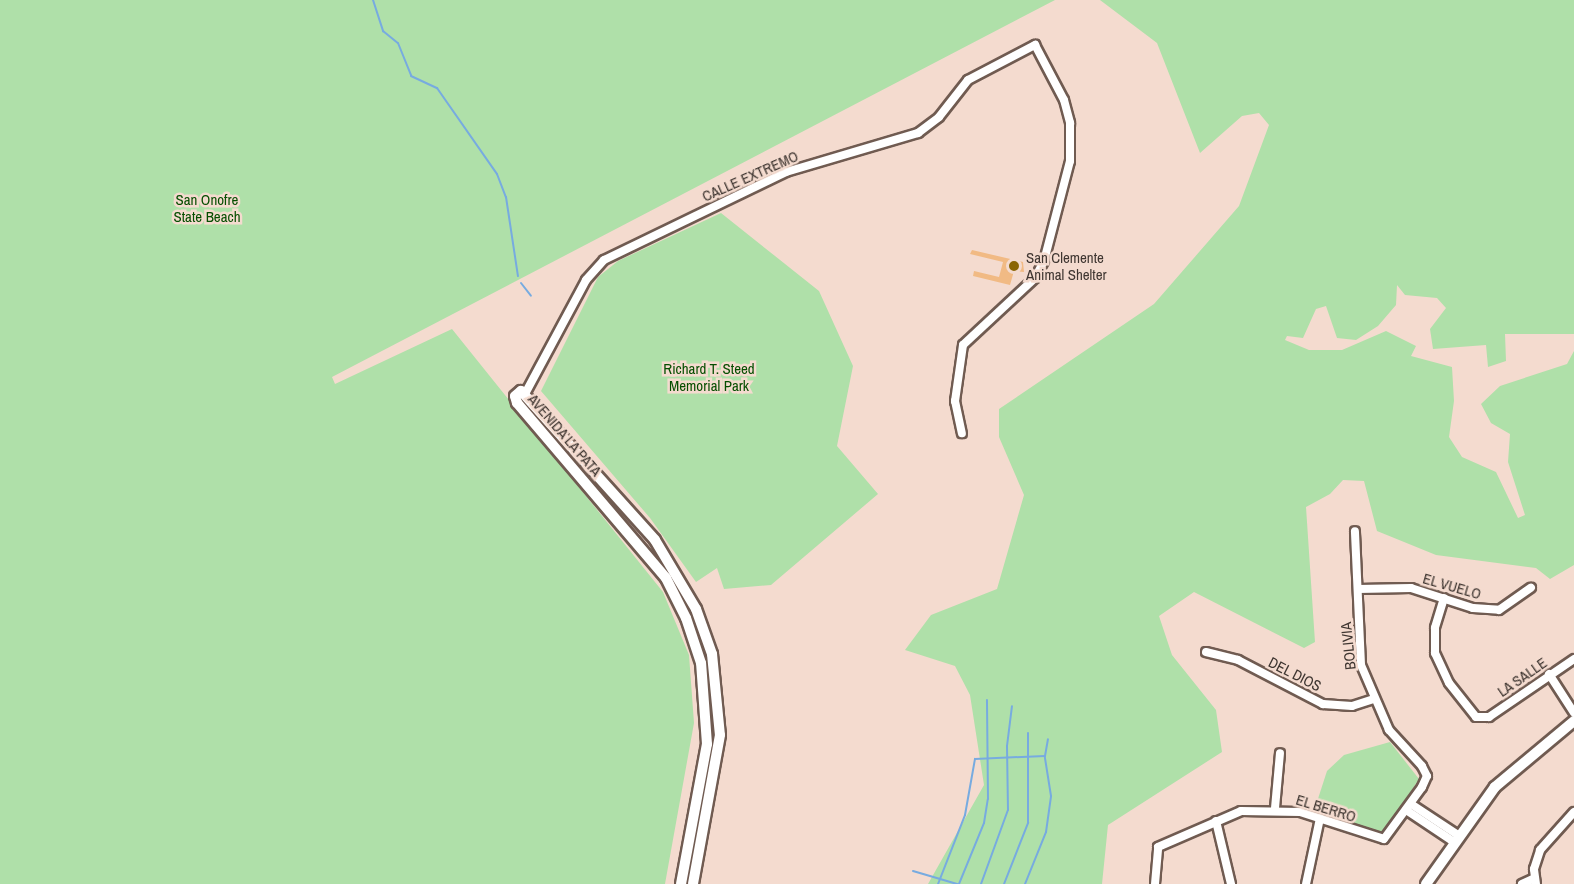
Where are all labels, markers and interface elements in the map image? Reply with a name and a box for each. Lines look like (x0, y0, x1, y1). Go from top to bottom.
street label: CALLE EXTREMO (699, 147, 801, 205)
park label: San Onofre State Beach (173, 190, 241, 225)
place label: San Clemente Animal Shelter (1026, 248, 1107, 283)
marker: San Clemente Animal Shelter (1007, 259, 1021, 273)
park label: Richard T. Steed Memorial Park (663, 359, 755, 394)
street label: AVENIDA LA PATA (524, 390, 606, 480)
street label: EL VUELO (1421, 569, 1483, 603)
street label: BOLIVIA (1337, 621, 1359, 671)
street label: DEL DIOS (1265, 653, 1325, 695)
street label: LA SALLE (1494, 653, 1550, 701)
street label: EL BERRO (1294, 790, 1358, 826)

